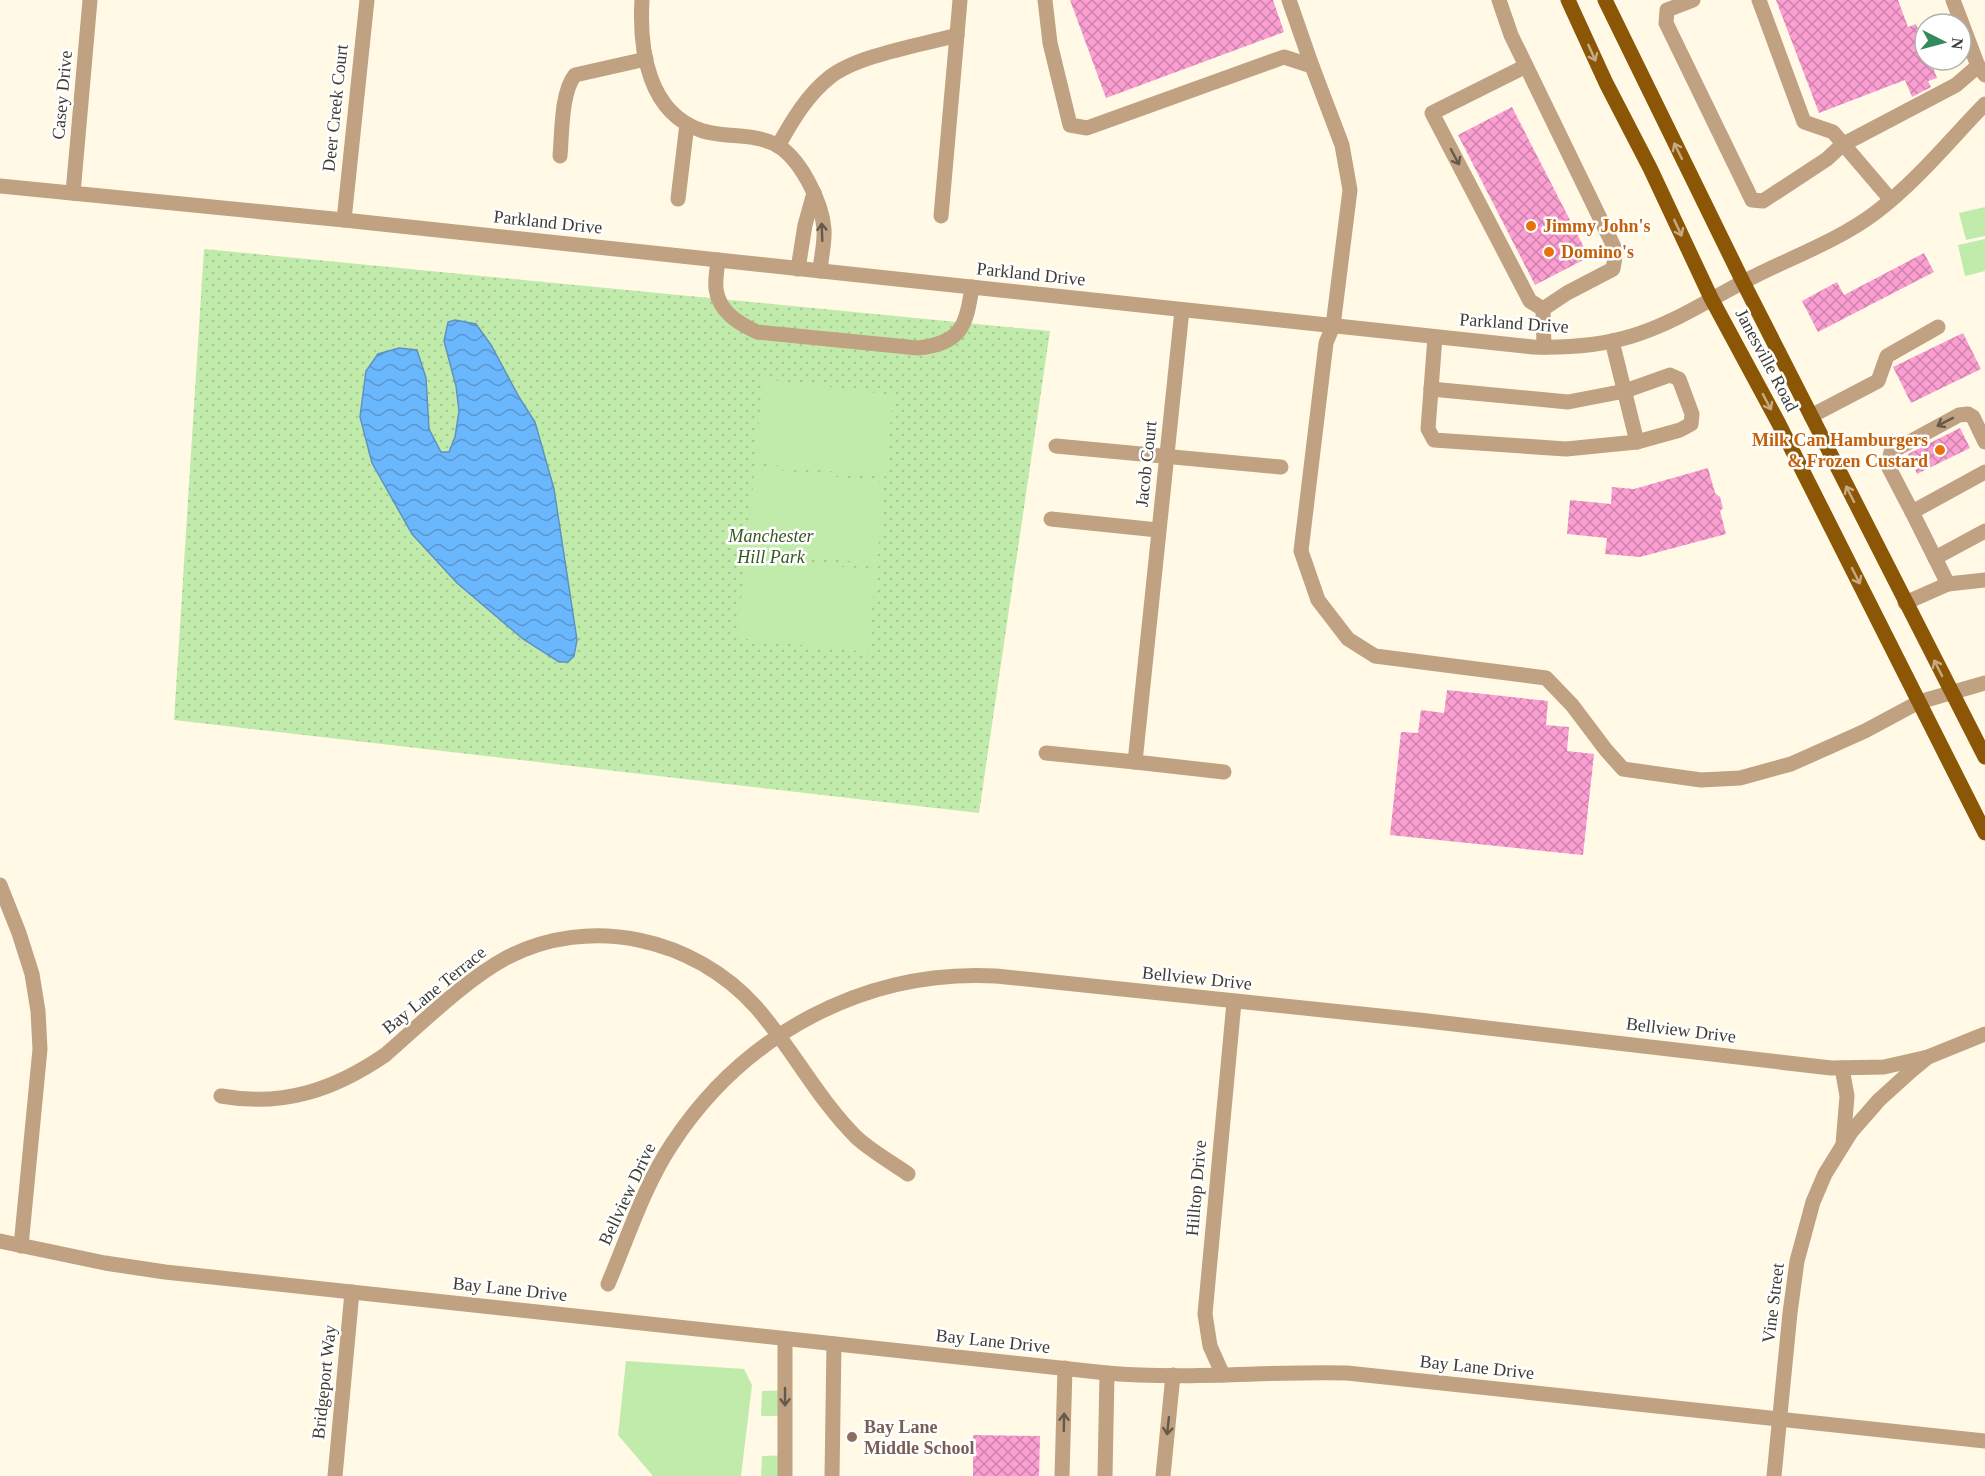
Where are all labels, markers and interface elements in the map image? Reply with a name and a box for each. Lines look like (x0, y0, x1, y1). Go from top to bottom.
north arrow (1913, 12, 1973, 72)
text: N (1948, 37, 1966, 51)
street label: Deer Creek Court (318, 43, 352, 173)
one-way arrow (1587, 44, 1599, 62)
street label: Casey Drive (48, 50, 76, 140)
one-way arrow (1672, 143, 1683, 161)
one-way arrow (1450, 148, 1461, 166)
street label: Parkland Drive (493, 206, 603, 238)
place label: Jimmy John's (1543, 216, 1651, 236)
marker: Jimmy John's (1524, 219, 1538, 233)
one-way arrow (1673, 219, 1685, 237)
one-way arrow (817, 222, 828, 242)
place label: Domino's (1561, 242, 1634, 262)
marker: Domino's (1542, 245, 1556, 259)
street label: Parkland Drive (976, 258, 1086, 290)
street label: Janesville Road (1732, 305, 1802, 415)
street label: Parkland Drive (1459, 309, 1569, 337)
one-way arrow (1762, 392, 1773, 410)
one-way arrow (1937, 417, 1955, 428)
street label: Jacob Court (1132, 420, 1160, 508)
place label: Milk Can Hamburgers & Frozen Custard (1752, 430, 1928, 471)
marker: Milk Can Hamburgers & Frozen Custard (1933, 443, 1947, 457)
one-way arrow (1844, 486, 1856, 504)
park label: Manchester Hill Park (728, 526, 814, 567)
one-way arrow (1850, 566, 1862, 584)
one-way arrow (1932, 660, 1944, 678)
street label: Bay Lane Terrace (378, 942, 490, 1038)
street label: Bellview Drive (1141, 962, 1253, 994)
street label: Bellview Drive (1625, 1013, 1737, 1047)
street label: Hilltop Drive (1182, 1139, 1210, 1237)
street label: Bellview Drive (595, 1140, 659, 1248)
street label: Vine Street (1758, 1262, 1788, 1344)
street label: Bay Lane Drive (452, 1273, 568, 1305)
street label: Bridgeport Way (308, 1324, 340, 1440)
street label: Bay Lane Drive (935, 1325, 1051, 1357)
street label: Bay Lane Drive (1419, 1351, 1535, 1383)
one-way arrow (779, 1386, 791, 1406)
one-way arrow (1058, 1413, 1069, 1433)
one-way arrow (1162, 1415, 1173, 1435)
place label: Bay Lane Middle School (864, 1417, 975, 1458)
marker: Bay Lane Middle School (845, 1430, 859, 1444)

